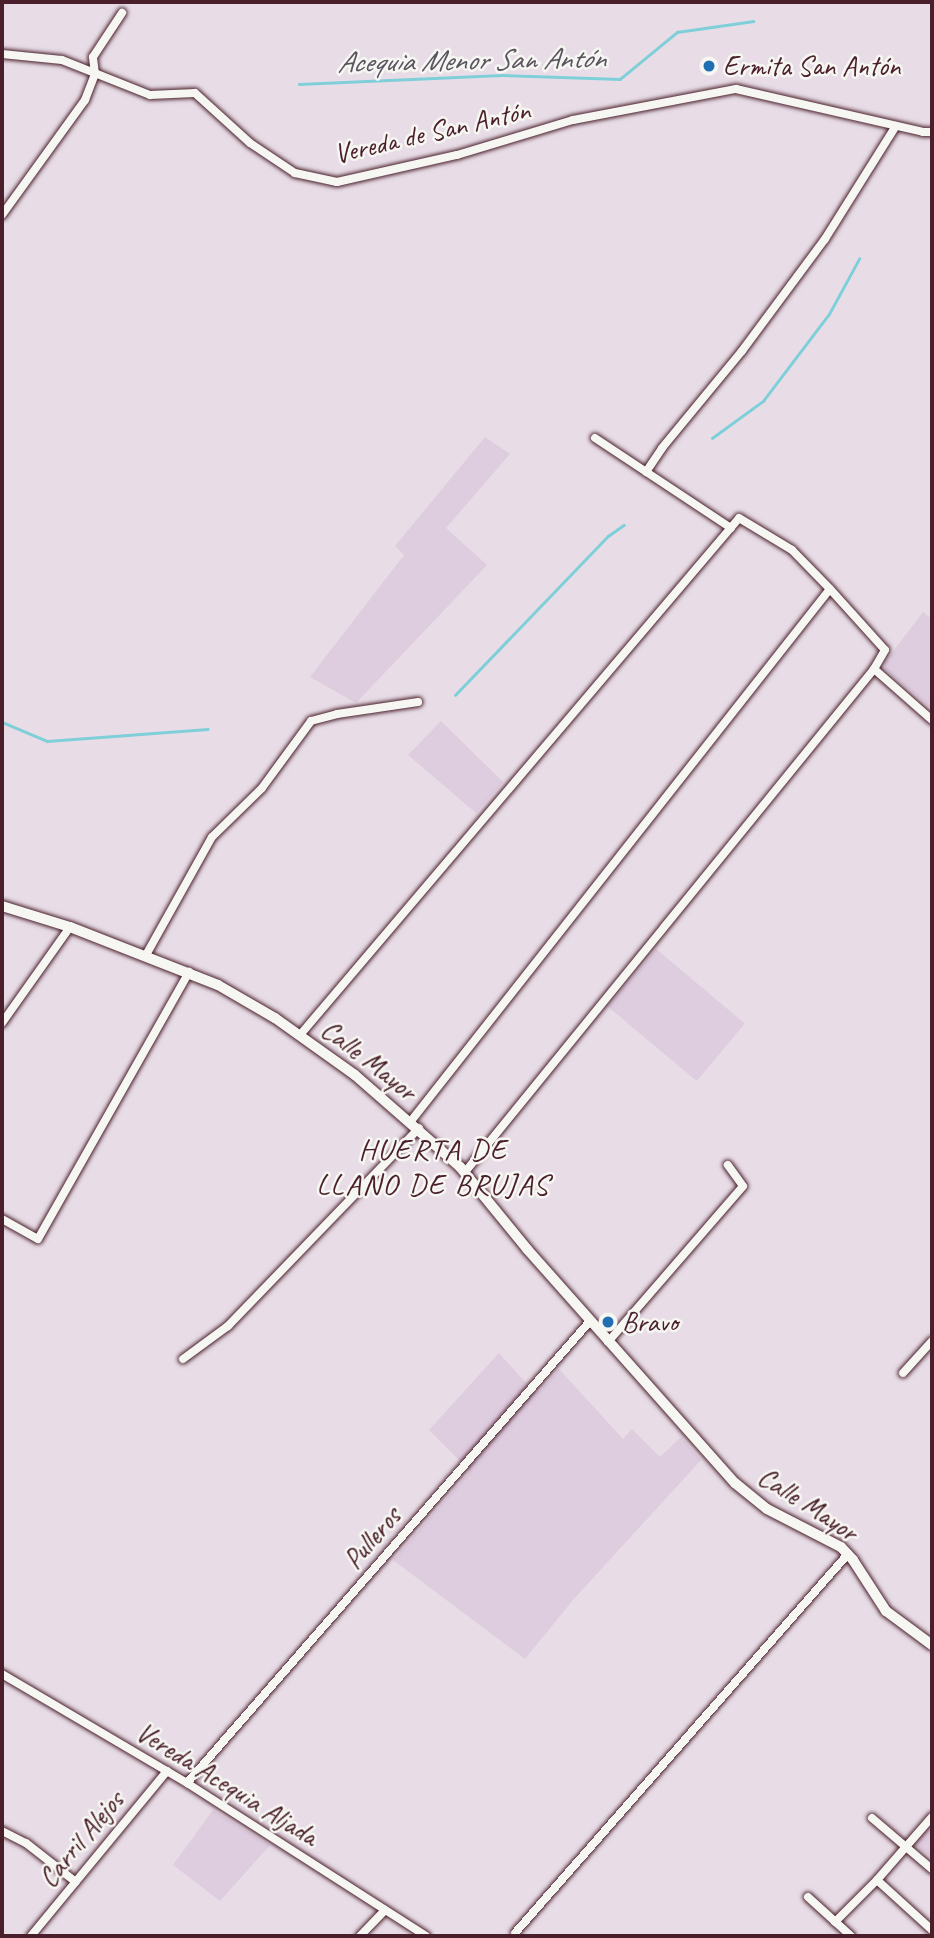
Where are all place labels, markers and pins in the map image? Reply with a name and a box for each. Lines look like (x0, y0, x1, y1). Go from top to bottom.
place label: Ermita San Antón (723, 49, 901, 83)
marker: Ermita San Antón (701, 58, 717, 74)
place label: Bravo (622, 1305, 678, 1339)
marker: Bravo (600, 1314, 616, 1330)

